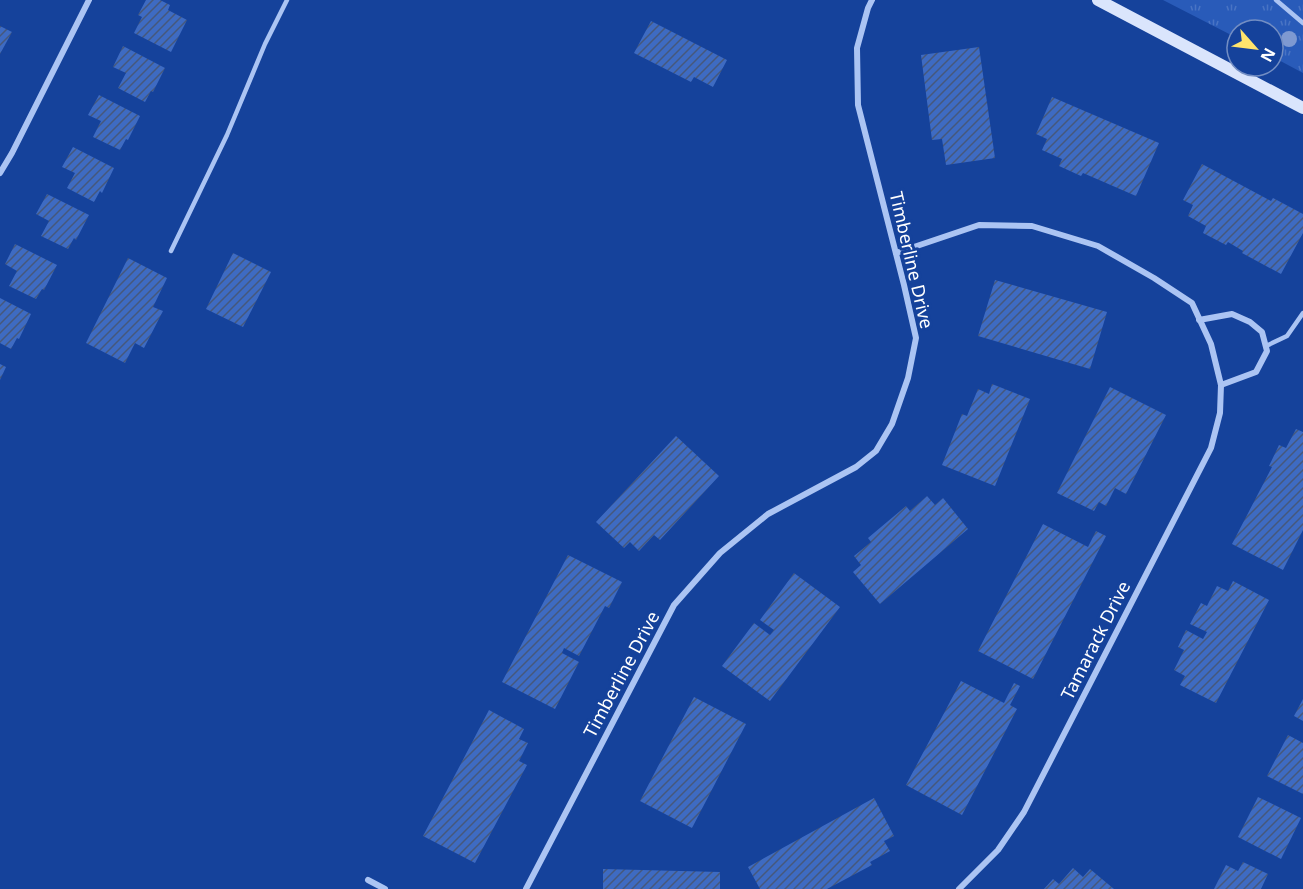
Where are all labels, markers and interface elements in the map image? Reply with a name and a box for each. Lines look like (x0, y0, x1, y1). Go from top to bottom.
north arrow (1225, 18, 1285, 78)
text: N (1255, 44, 1281, 66)
street label: Timberline Drive (885, 189, 939, 331)
street label: Tamarack Drive (1055, 577, 1135, 703)
street label: Timberline Drive (578, 607, 664, 741)

